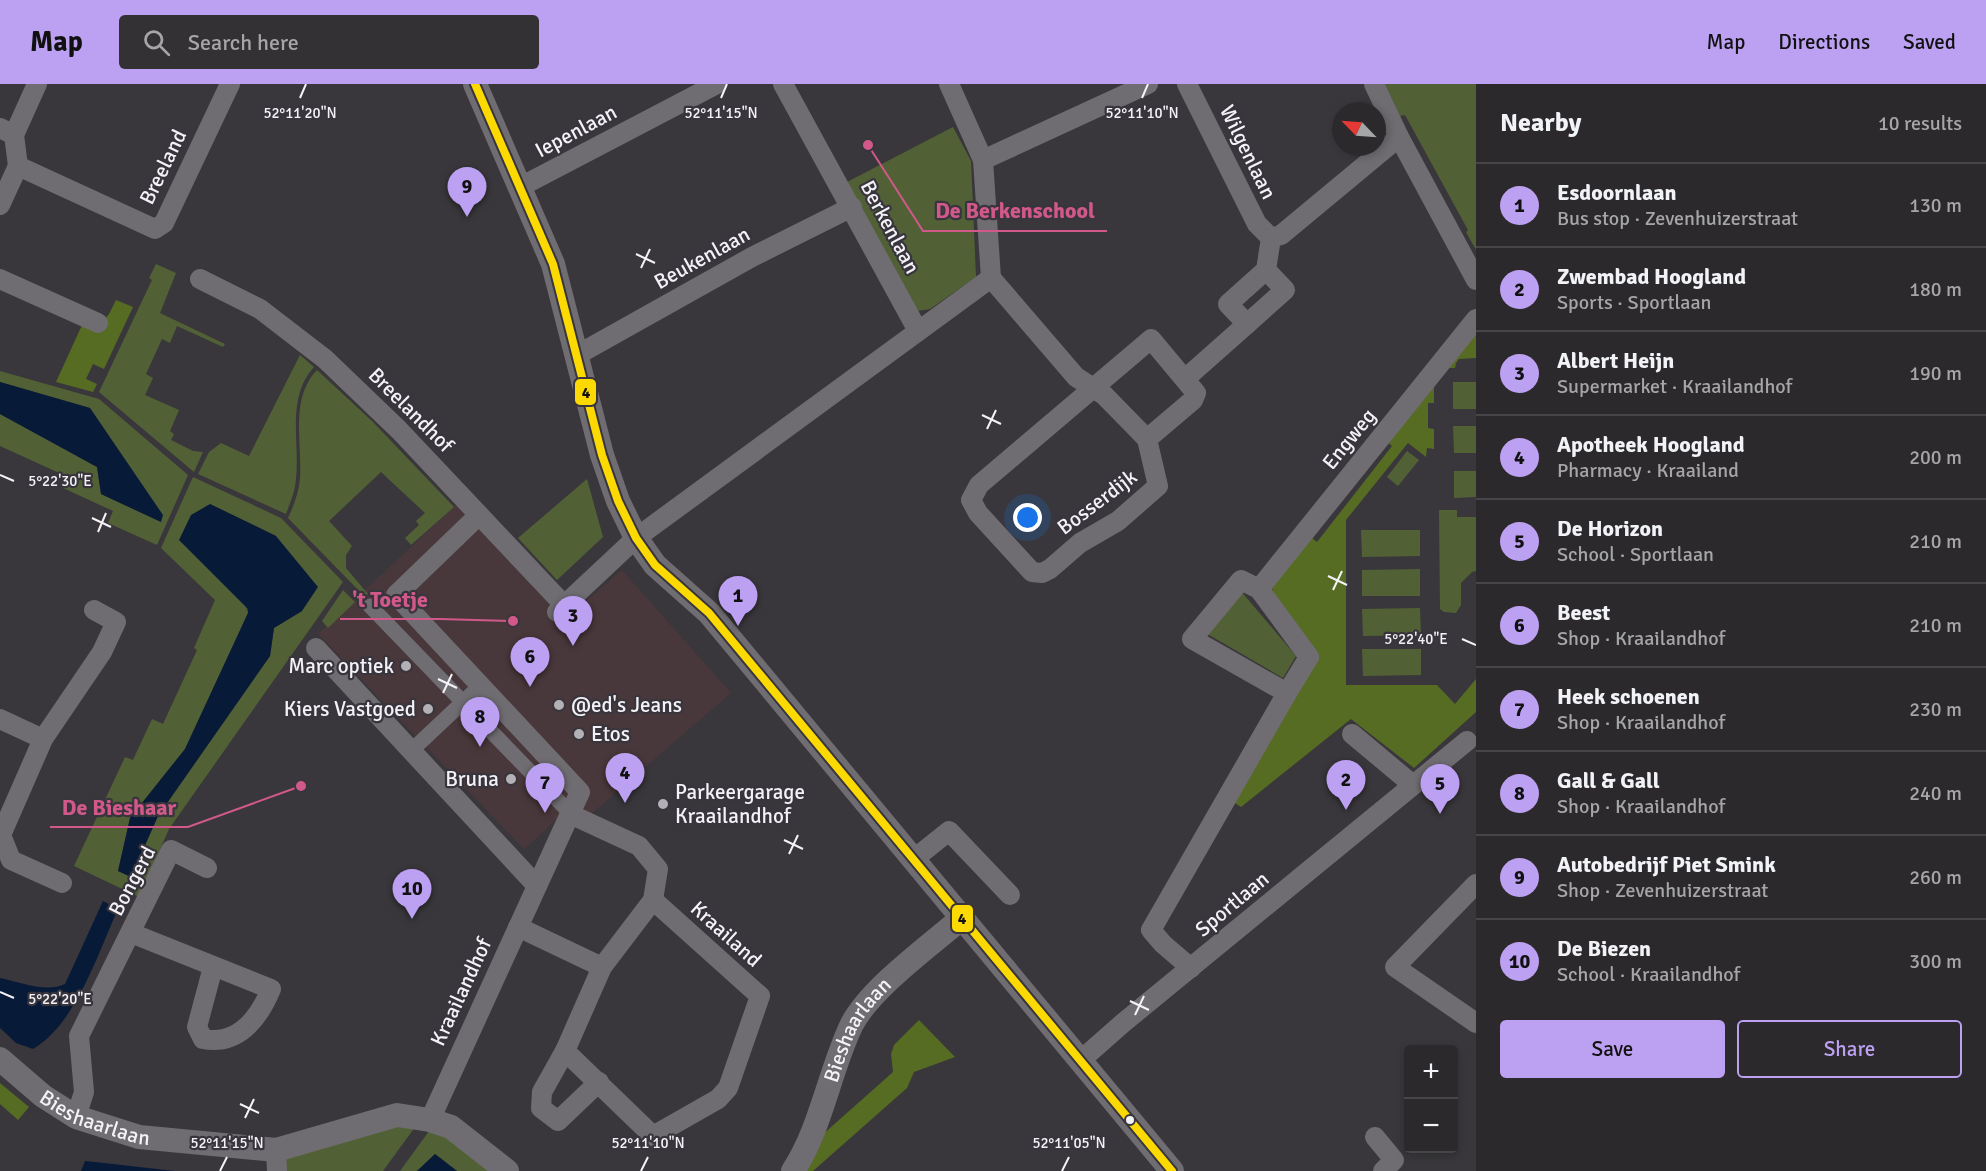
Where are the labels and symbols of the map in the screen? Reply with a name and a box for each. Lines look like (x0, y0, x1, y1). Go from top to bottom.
street label: Iepenlaan (531, 99, 621, 163)
street label: Wilgenlaan (1214, 101, 1282, 203)
north arrow (1332, 102, 1386, 156)
text: 52°11'20"N (263, 104, 337, 122)
text: 52°11'15"N (684, 104, 758, 122)
text: 52°11'10"N (1105, 104, 1179, 122)
street label: Breeland (134, 125, 192, 209)
pin: 9 (448, 168, 486, 217)
street label: Berkenlaan (855, 176, 925, 278)
callout: De Berkenschool (923, 191, 1107, 231)
text: De Berkenschool (935, 197, 1095, 224)
street label: Beukenlaan (649, 221, 755, 295)
street label: Breelandhof (363, 362, 460, 459)
line badge: 4 (574, 378, 597, 406)
text: 4 (582, 383, 591, 403)
street label: Engweg (1317, 403, 1381, 475)
street label: Bosserdijk (1052, 463, 1142, 540)
text: 5°22'30"E (28, 472, 92, 490)
your location (1013, 503, 1042, 532)
pin: 1 (718, 576, 758, 626)
callout: 't Toetje (340, 579, 440, 619)
text: 't Toetje (352, 586, 428, 613)
pin: 3 (554, 596, 592, 646)
text: 5°22'40"E (1384, 630, 1448, 648)
pin: 6 (510, 638, 550, 687)
place label: Marc optiek (288, 653, 394, 679)
marker: Marc optiek (399, 659, 413, 673)
place label: @ed's Jeans (571, 692, 682, 718)
place label: Kiers Vastgoed (284, 696, 416, 722)
pin: 8 (460, 698, 500, 747)
marker: @ed's Jeans (552, 698, 566, 712)
marker: Kiers Vastgoed (421, 702, 435, 716)
place label: Etos (591, 721, 630, 747)
marker: Etos (572, 727, 586, 741)
pin: 4 (606, 754, 644, 803)
pin: 2 (1326, 760, 1366, 810)
pin: 7 (526, 764, 564, 813)
pin: 5 (1420, 764, 1460, 814)
place label: Bruna (445, 766, 499, 792)
marker: Bruna (504, 772, 518, 786)
place label: Parkeergarage Kraailandhof (675, 779, 805, 829)
callout: De Bieshaar (50, 787, 188, 827)
text: De Bieshaar (62, 794, 176, 821)
marker: Parkeergarage Kraailandhof (656, 797, 670, 811)
street label: Bongerd (103, 842, 161, 920)
street label: Sportlaan (1190, 866, 1274, 942)
pin: 10 (392, 870, 432, 919)
street label: Kraailand (685, 895, 767, 973)
line badge: 4 (951, 904, 974, 933)
text: 4 (958, 909, 967, 929)
street label: Kraailandhof (425, 933, 498, 1050)
street label: Bieshaarlaan (818, 972, 897, 1086)
text: 5°22'20"E (28, 990, 92, 1008)
street label: Bieshaarlaan (35, 1084, 151, 1151)
unlabelled marker (1124, 1114, 1136, 1126)
text: 52°11'15"N (190, 1134, 264, 1152)
text: 52°11'10"N (611, 1134, 685, 1152)
text: 52°11'05"N (1032, 1134, 1106, 1152)

